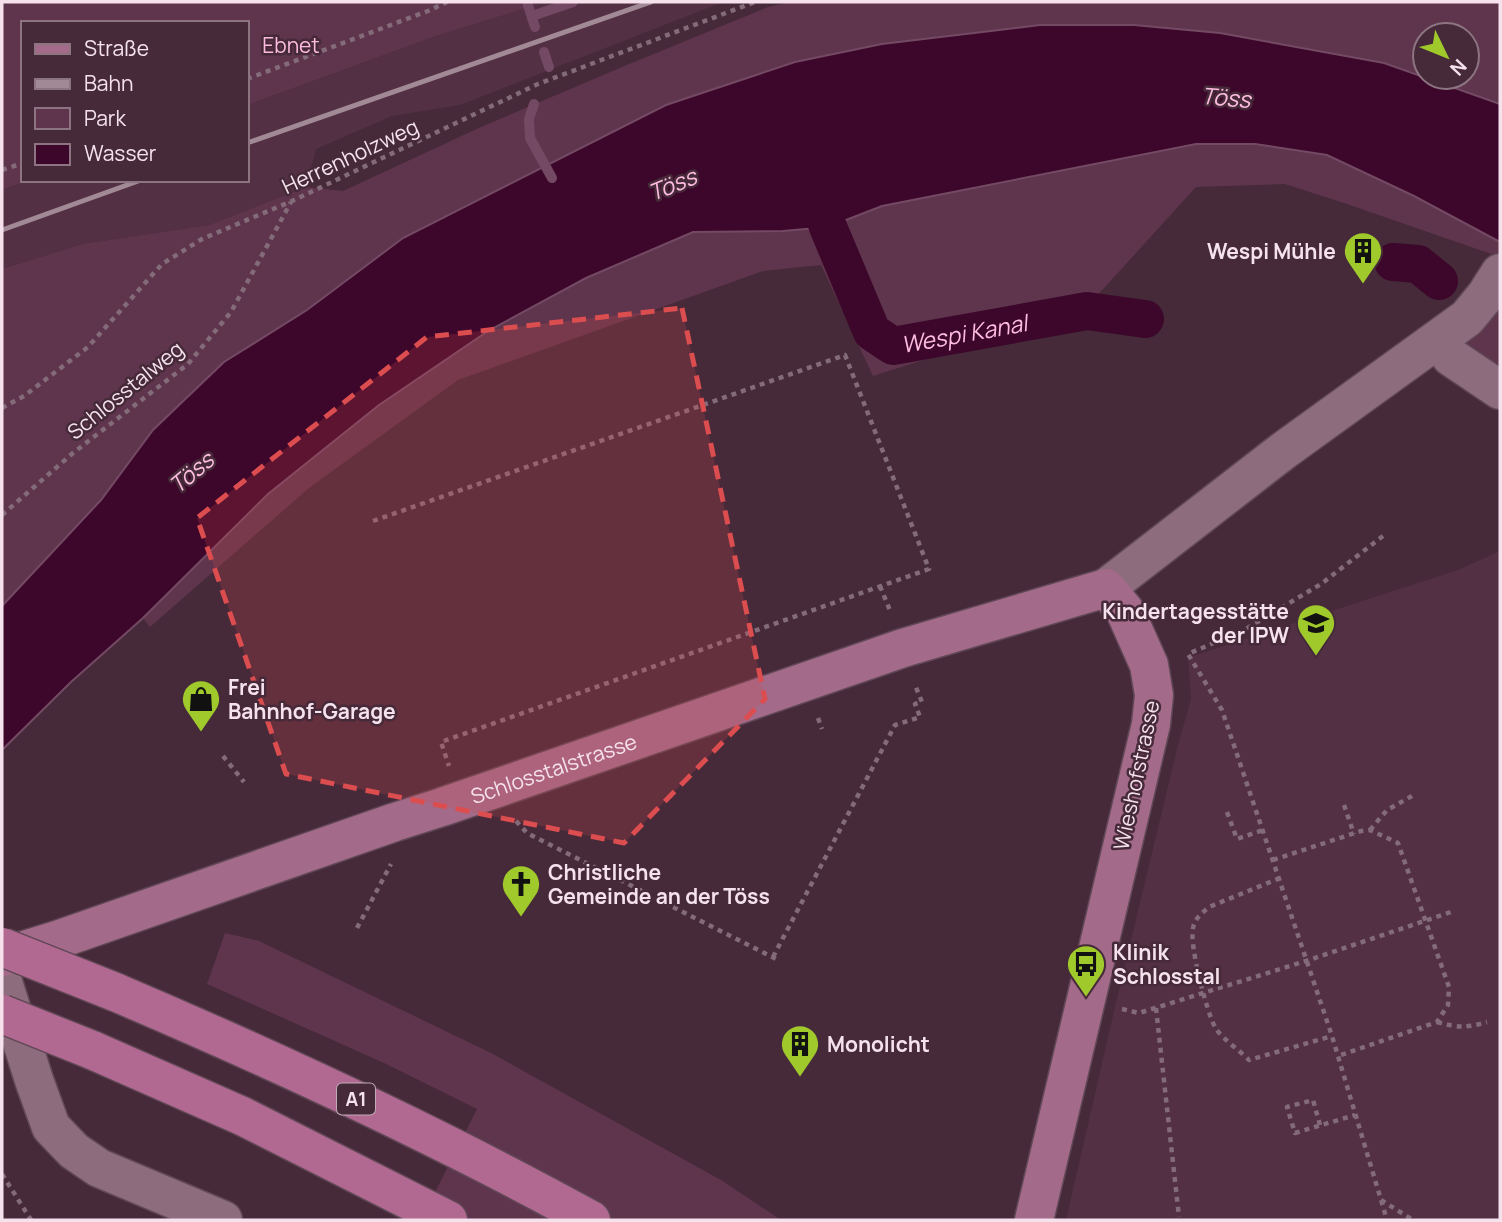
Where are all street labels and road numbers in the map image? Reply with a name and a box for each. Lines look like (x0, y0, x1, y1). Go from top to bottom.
street label: Herrenholzweg (277, 112, 423, 200)
street label: Schlosstalweg (61, 335, 189, 445)
street label: Wieshofstrasse (1106, 698, 1166, 852)
street label: Schlosstalstrasse (467, 727, 640, 810)
road number: A1 (337, 1084, 375, 1114)

